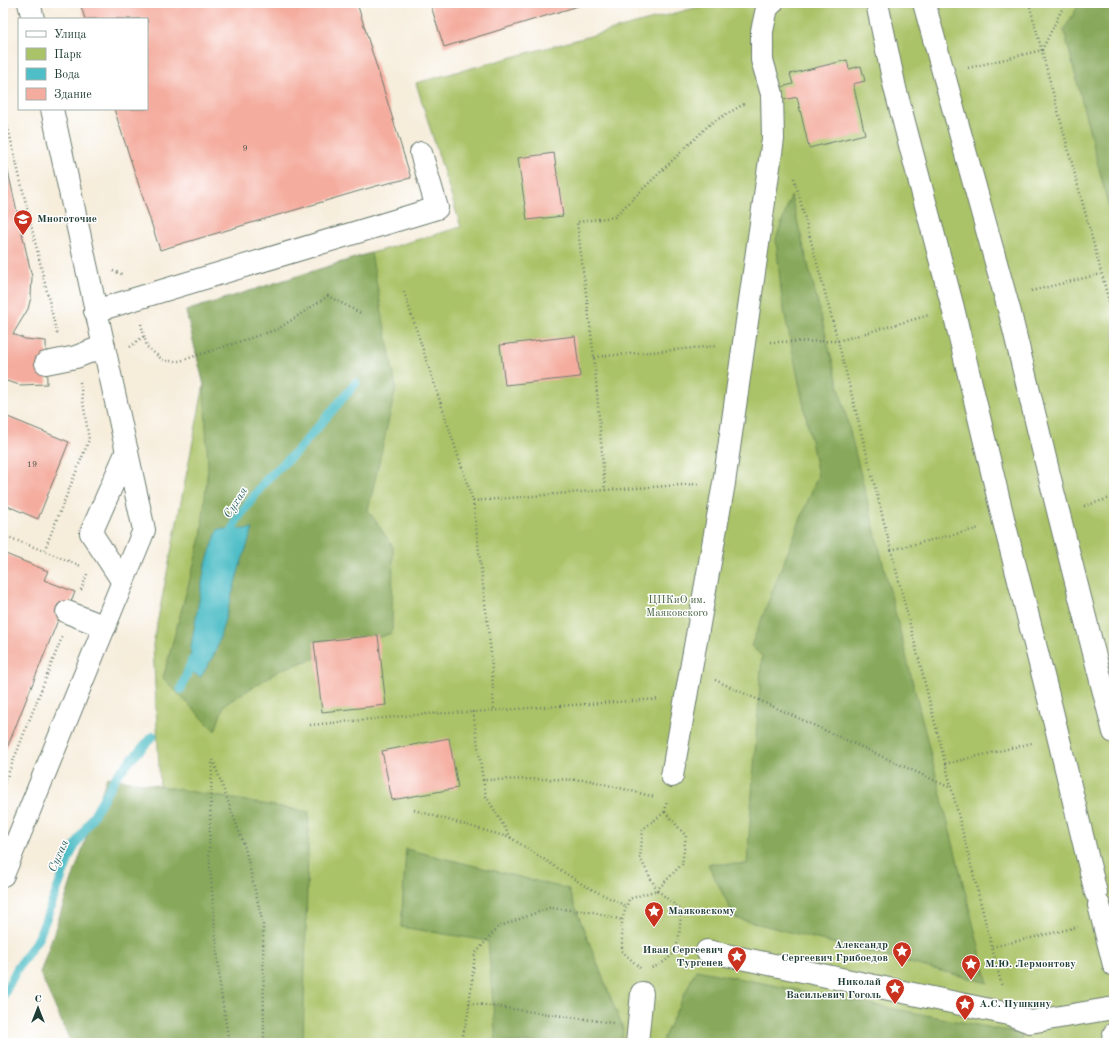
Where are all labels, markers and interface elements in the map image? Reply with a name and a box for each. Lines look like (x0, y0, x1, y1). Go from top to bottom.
legend (18, 18, 148, 110)
text: Улица (54, 29, 87, 41)
text: Парк (54, 49, 82, 61)
text: Вода (54, 69, 80, 81)
text: Здание (54, 89, 92, 101)
house number: 9 (242, 144, 248, 153)
school or university icon: Многоточие (12, 208, 34, 236)
place label: Многоточие (37, 214, 97, 225)
house number: 19 (27, 460, 37, 469)
water label: Сухая (222, 485, 251, 520)
park label: ЦПКиО им. Маяковского (646, 595, 708, 619)
water label: Сухая (47, 838, 72, 874)
place icon: Маяковскому (643, 900, 665, 928)
place label: Маяковскому (668, 906, 736, 917)
place label: Александр Сергеевич Грибоедов (781, 940, 888, 964)
place icon: Александр Сергеевич Грибоедов (891, 940, 913, 968)
place label: Иван Сергеевич Тургенев (642, 945, 723, 969)
place icon: Иван Сергеевич Тургенев (726, 945, 748, 973)
place icon: М.Ю. Лермонтову (960, 953, 982, 981)
place label: М.Ю. Лермонтову (985, 959, 1076, 970)
place label: Николай Васильевич Гоголь (786, 977, 881, 1001)
place icon: Николай Васильевич Гоголь (884, 977, 906, 1005)
north arrow (18, 988, 58, 1028)
place icon: А.С. Пушкину (954, 993, 976, 1021)
text: С (34, 994, 42, 1005)
place label: А.С. Пушкину (979, 999, 1052, 1010)

